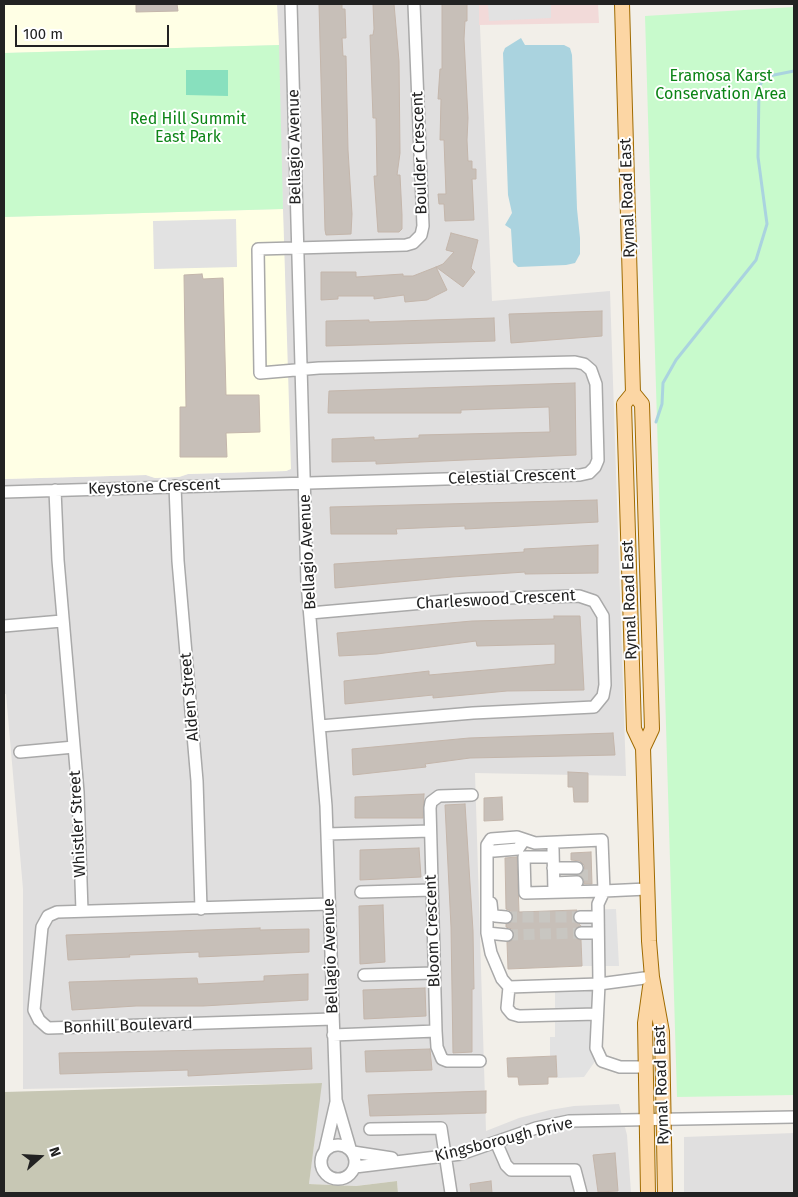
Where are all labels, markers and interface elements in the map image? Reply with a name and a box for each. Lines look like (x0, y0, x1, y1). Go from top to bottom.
scale bar (18, 15, 171, 47)
text: 100 m (23, 25, 63, 43)
park label: Eramosa Karst Conservation Area (655, 67, 787, 105)
street label: Bellagio Avenue (284, 89, 306, 205)
street label: Boulder Crescent (408, 91, 432, 215)
park label: Red Hill Summit East Park (130, 110, 246, 148)
street label: Rymal Road East (616, 138, 640, 258)
street label: Celestial Crescent (448, 465, 576, 489)
street label: Keystone Crescent (88, 475, 220, 499)
street label: Bellagio Avenue (295, 494, 321, 610)
street label: Rymal Road East (618, 540, 642, 660)
street label: Charleswood Crescent (416, 586, 576, 614)
street label: Alden Street (177, 652, 203, 742)
street label: Whistler Street (66, 770, 90, 878)
street label: Bloom Crescent (421, 874, 445, 988)
street label: Bellagio Avenue (319, 898, 343, 1014)
street label: Bonhill Boulevard (63, 1014, 193, 1038)
street label: Rymal Road East (650, 1025, 674, 1145)
street label: Kingsborough Drive (433, 1114, 575, 1166)
north arrow (15, 1132, 65, 1182)
text: N (45, 1145, 64, 1159)

